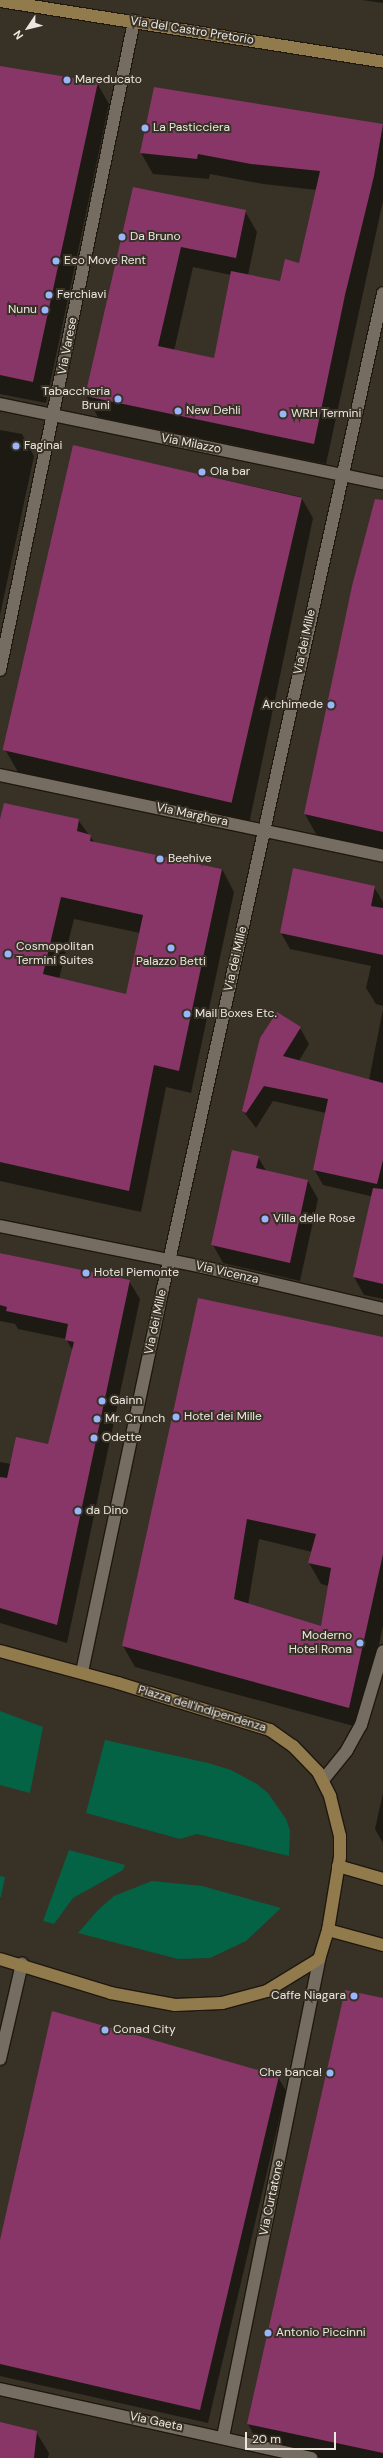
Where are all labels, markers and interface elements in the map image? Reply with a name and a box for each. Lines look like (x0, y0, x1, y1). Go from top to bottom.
north arrow (8, 8, 48, 48)
street label: Via del Castro Pretorio (129, 14, 255, 48)
text: N (10, 28, 26, 42)
place label: Mareducato (75, 73, 142, 87)
marker: Mareducato (62, 75, 72, 85)
place label: La Pasticciera (153, 121, 230, 135)
marker: La Pasticciera (140, 123, 150, 133)
place label: Da Bruno (130, 230, 181, 244)
marker: Da Bruno (117, 232, 127, 242)
place label: Eco Move Rent (64, 254, 146, 268)
marker: Eco Move Rent (51, 256, 61, 266)
place label: Ferchiavi (57, 288, 106, 302)
marker: Ferchiavi (44, 290, 54, 300)
place label: Nunu (8, 303, 37, 317)
marker: Nunu (40, 305, 50, 315)
street label: Via Varese (55, 316, 81, 376)
place label: Tabaccheria Bruni (42, 385, 110, 413)
marker: Tabaccheria Bruni (113, 394, 123, 404)
place label: New Dehli (186, 404, 241, 418)
marker: New Dehli (173, 406, 183, 416)
place label: WRH Termini (291, 407, 361, 421)
marker: WRH Termini (278, 409, 288, 419)
street label: Via Milazzo (160, 431, 222, 457)
place label: Faginai (24, 439, 62, 453)
marker: Faginai (11, 441, 21, 451)
place label: Ola bar (210, 465, 250, 479)
marker: Ola bar (197, 467, 207, 477)
street label: Via dei Mille (291, 608, 319, 676)
place label: Archimede (262, 698, 323, 712)
marker: Archimede (326, 700, 336, 710)
street label: Via Marghera (155, 800, 229, 830)
place label: Beehive (168, 852, 211, 866)
marker: Beehive (155, 854, 165, 864)
street label: Via dei Mille (222, 925, 250, 993)
place label: Cosmopolitan Termini Suites (16, 940, 94, 968)
marker: Palazzo Betti (166, 943, 176, 953)
marker: Cosmopolitan Termini Suites (3, 949, 13, 959)
place label: Palazzo Betti (136, 955, 206, 969)
place label: Mail Boxes Etc. (195, 1007, 277, 1021)
marker: Mail Boxes Etc. (182, 1009, 192, 1019)
place label: Villa delle Rose (273, 1212, 355, 1226)
marker: Villa delle Rose (260, 1214, 270, 1224)
street label: Via Vicenza (194, 1259, 260, 1287)
place label: Hotel Piemonte (94, 1266, 179, 1280)
marker: Hotel Piemonte (81, 1268, 91, 1278)
street label: Via dei Mille (142, 1288, 170, 1356)
place label: Gainn (110, 1394, 142, 1408)
marker: Gainn (97, 1396, 107, 1406)
place label: Hotel dei Mille (184, 1410, 262, 1424)
place label: Mr. Crunch (105, 1412, 165, 1426)
marker: Hotel dei Mille (171, 1412, 181, 1422)
marker: Mr. Crunch (92, 1414, 102, 1424)
place label: Odette (102, 1431, 141, 1445)
marker: Odette (89, 1433, 99, 1443)
place label: da Dino (86, 1504, 128, 1518)
marker: da Dino (73, 1506, 83, 1516)
place label: Moderno Hotel Roma (289, 1629, 352, 1657)
marker: Moderno Hotel Roma (355, 1638, 365, 1648)
street label: Piazza dell'Indipendenza (136, 1683, 268, 1735)
place label: Caffe Niagara (271, 1989, 346, 2003)
marker: Caffe Niagara (349, 1991, 359, 2001)
place label: Conad City (113, 2023, 176, 2037)
marker: Conad City (100, 2025, 110, 2035)
place label: Che banca! (259, 2066, 322, 2080)
marker: Che banca! (325, 2068, 335, 2078)
street label: Via Curtatone (257, 2159, 287, 2237)
place label: Antonio Piccinni (276, 2326, 366, 2340)
marker: Antonio Piccinni (263, 2328, 273, 2338)
street label: Via Gaeta (128, 2409, 184, 2435)
scale bar (247, 2424, 338, 2450)
text: 20 m (252, 2431, 281, 2447)

